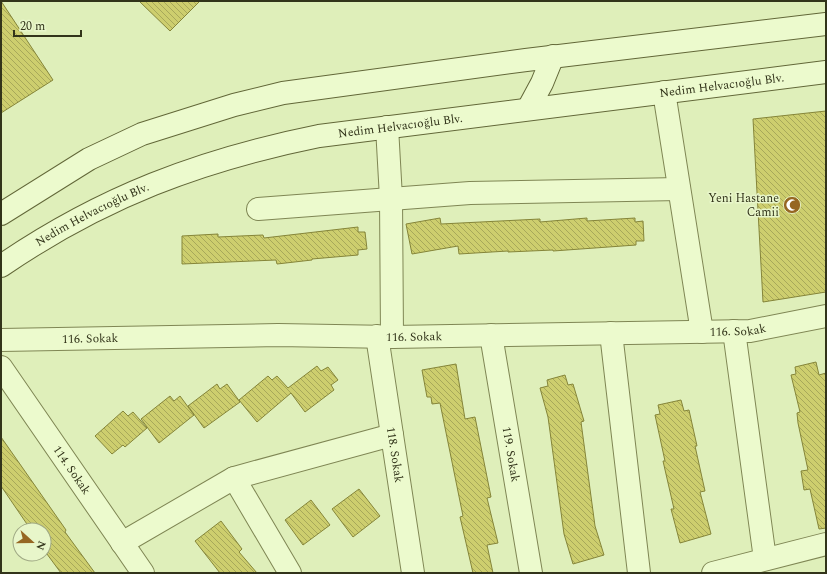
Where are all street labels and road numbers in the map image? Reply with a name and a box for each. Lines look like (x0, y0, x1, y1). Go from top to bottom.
street label: Nedim Helvacıoğlu Blv. (658, 68, 785, 102)
street label: Nedim Helvacıoğlu Blv. (337, 108, 464, 143)
street label: Nedim Helvacıoğlu Blv. (32, 177, 152, 251)
street label: 116. Sokak (710, 319, 768, 341)
street label: 116. Sokak (386, 327, 443, 347)
street label: 116. Sokak (62, 328, 119, 348)
street label: 118. Sokak (381, 425, 409, 484)
street label: 119. Sokak (497, 425, 525, 484)
street label: 114. Sokak (48, 441, 96, 499)

